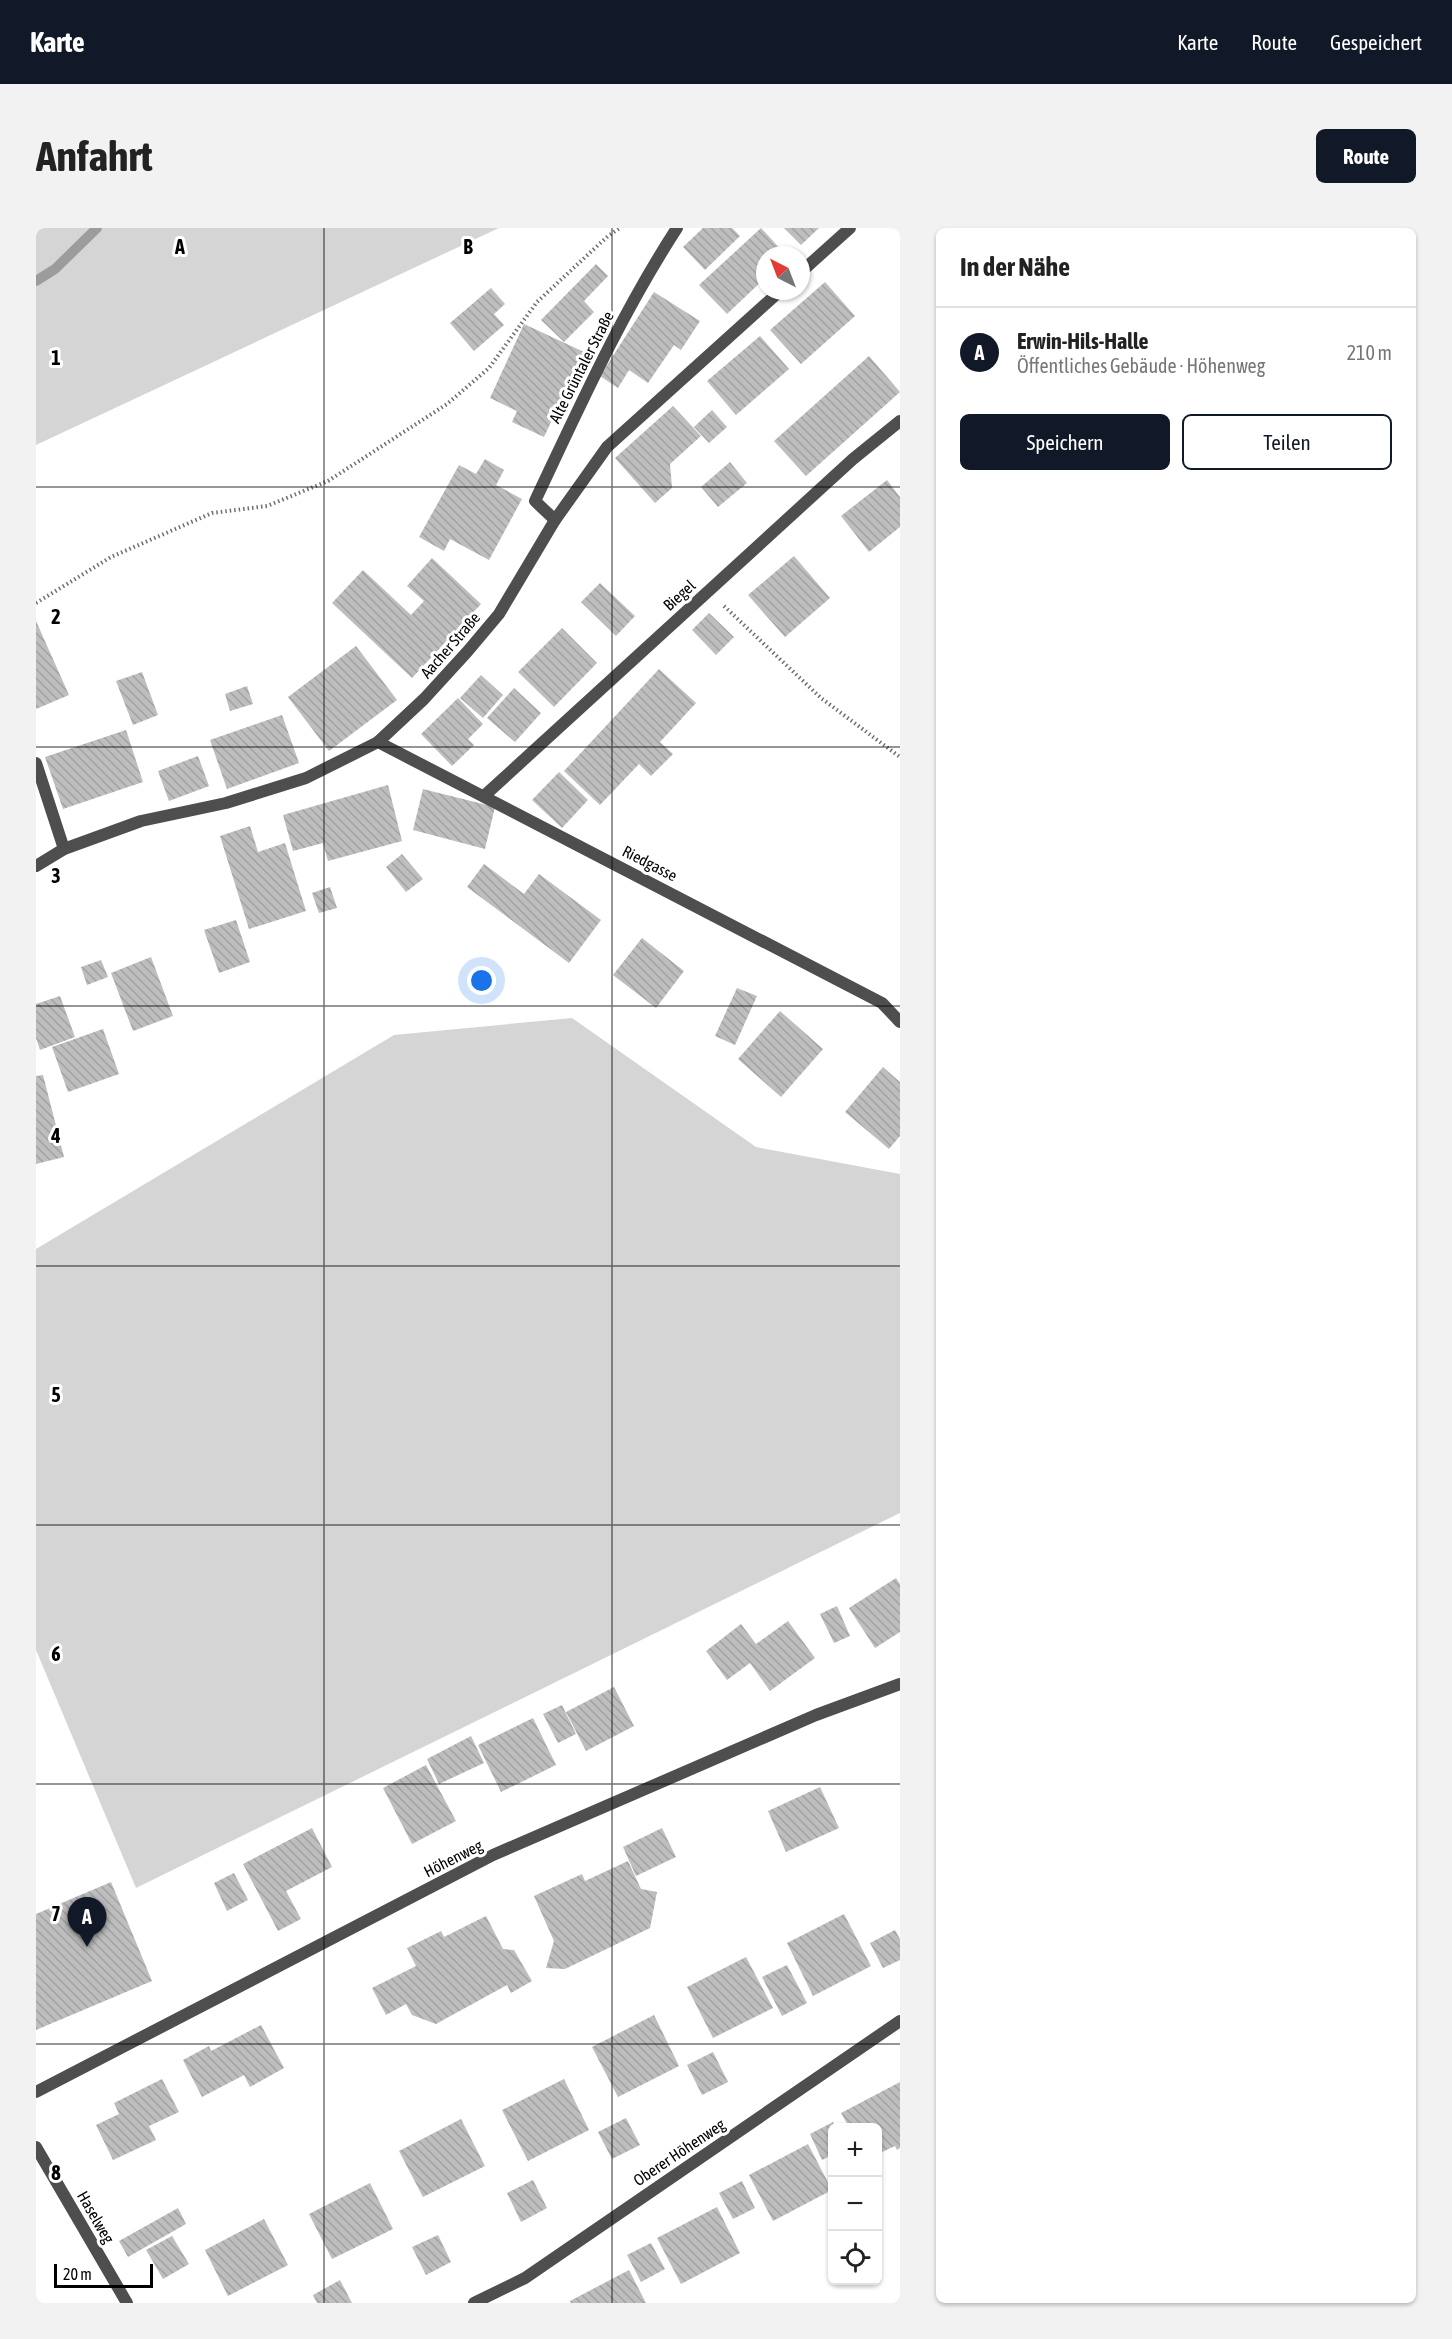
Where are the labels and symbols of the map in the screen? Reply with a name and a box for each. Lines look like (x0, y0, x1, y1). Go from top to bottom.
text: A (174, 235, 185, 258)
text: B (463, 235, 473, 258)
north arrow (756, 246, 810, 300)
street label: Alte Grüntaler Straße (545, 308, 617, 426)
text: 1 (51, 346, 61, 369)
street label: Biegel (659, 576, 700, 615)
text: 2 (51, 605, 61, 628)
street label: Aacher Straße (417, 608, 483, 682)
street label: Riedgasse (619, 842, 680, 885)
text: 3 (51, 864, 61, 887)
your location (467, 966, 496, 995)
text: 4 (50, 1124, 61, 1147)
text: 5 (51, 1383, 61, 1406)
text: 6 (51, 1642, 61, 1665)
street label: Höhenweg (421, 1836, 486, 1881)
pin: A (68, 1898, 106, 1947)
text: 7 (51, 1902, 61, 1925)
street label: Oberer Höhenweg (630, 2115, 729, 2190)
text: 8 (51, 2161, 61, 2184)
street label: Haselweg (73, 2188, 118, 2247)
scale bar (54, 2261, 153, 2288)

